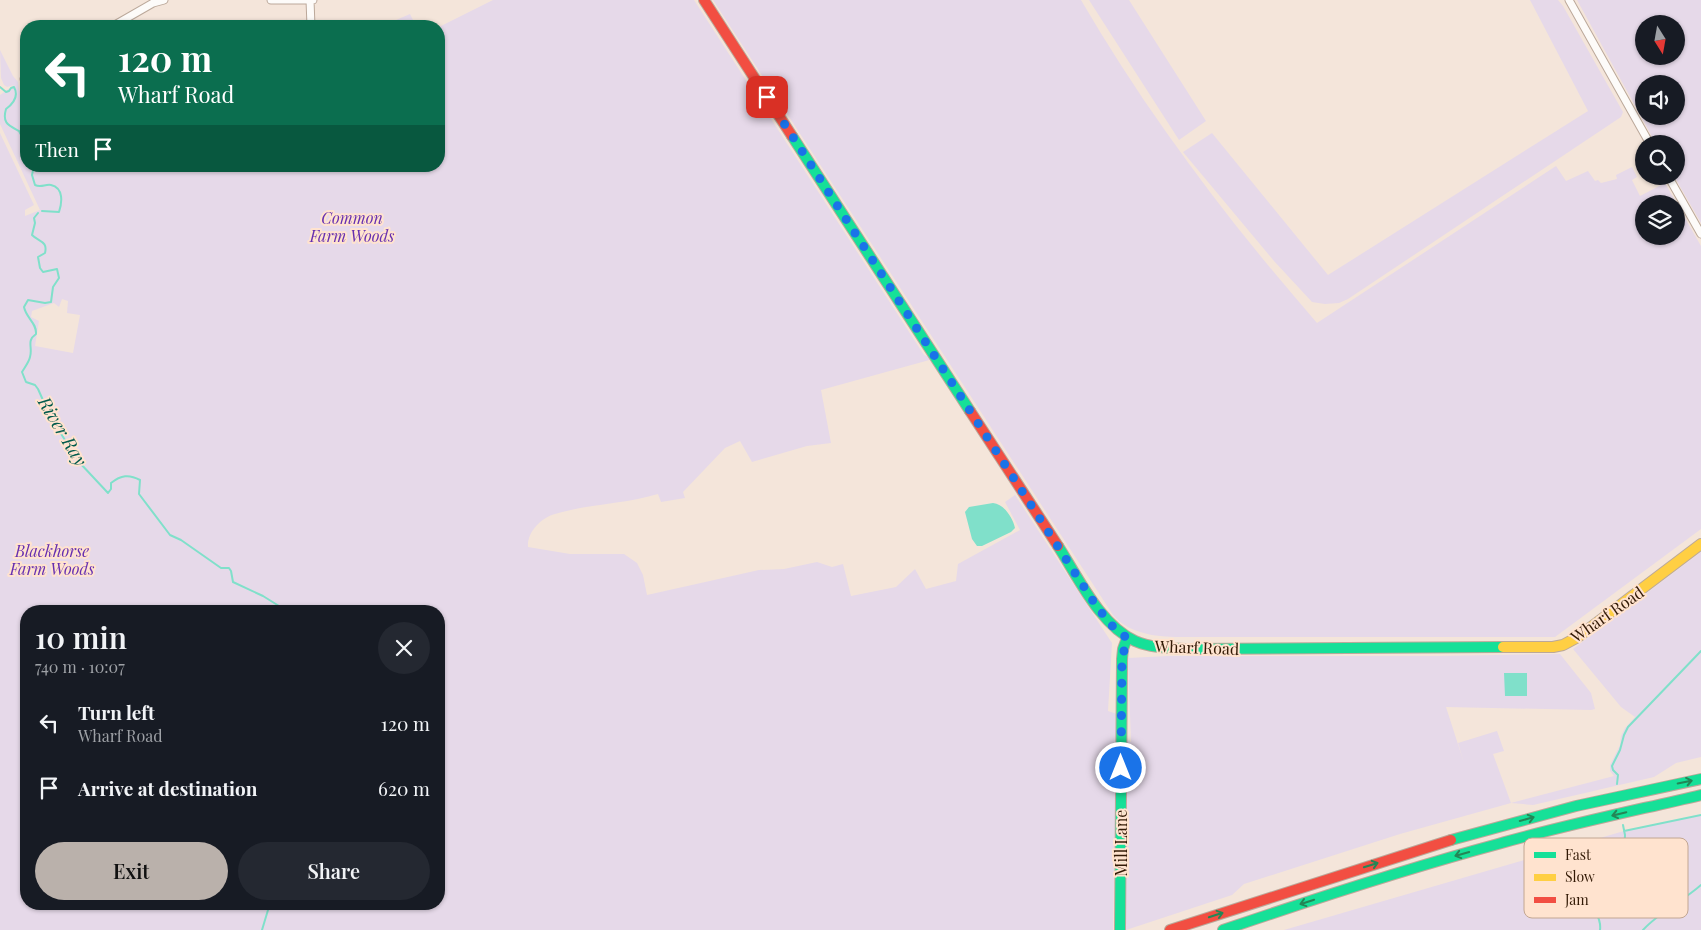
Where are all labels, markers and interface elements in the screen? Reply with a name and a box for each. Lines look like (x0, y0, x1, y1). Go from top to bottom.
north arrow (1635, 15, 1685, 65)
map controls (1635, 15, 1685, 245)
text: 120 m (118, 34, 212, 81)
icon: left (35, 40, 100, 105)
button: sound (1635, 75, 1685, 125)
pin (746, 76, 788, 118)
text: Wharf Road (118, 79, 234, 109)
icon: arrive (753, 83, 781, 111)
icon: arrive (89, 135, 117, 163)
button: search (1635, 135, 1685, 185)
text: Then (35, 136, 79, 162)
button: layers (1635, 195, 1685, 245)
park label: Common Farm Woods (309, 207, 394, 246)
water label: River Ray (32, 391, 93, 470)
park label: Blackhorse Farm Woods (9, 540, 94, 579)
street label: Wharf Road (1566, 581, 1648, 647)
text: 10 min (35, 617, 127, 657)
button: close (378, 622, 430, 674)
street label: Wharf Road (1153, 635, 1240, 659)
text: 740 m · 10:07 (35, 656, 125, 677)
text: Turn left (78, 699, 155, 725)
icon: left (35, 709, 63, 737)
text: 120 m (381, 710, 430, 736)
text: Wharf Road (78, 725, 163, 746)
position arrow (1094, 741, 1146, 793)
icon: arrive (35, 774, 63, 802)
text: Arrive at destination (78, 775, 258, 801)
text: 620 m (378, 775, 430, 801)
one-way arrow (1676, 777, 1692, 787)
street label: Mill Lane (1110, 810, 1131, 876)
one-way arrow (1612, 810, 1628, 819)
one-way arrow (1518, 814, 1534, 823)
legend (1524, 838, 1688, 918)
button: Exit (35, 842, 228, 900)
button: Share (238, 842, 430, 900)
text: Fast (1565, 845, 1592, 864)
one-way arrow (1454, 850, 1470, 859)
one-way arrow (1362, 859, 1378, 869)
text: Slow (1565, 867, 1595, 886)
text: Jam (1564, 890, 1589, 909)
one-way arrow (1299, 898, 1315, 907)
one-way arrow (1208, 910, 1223, 919)

